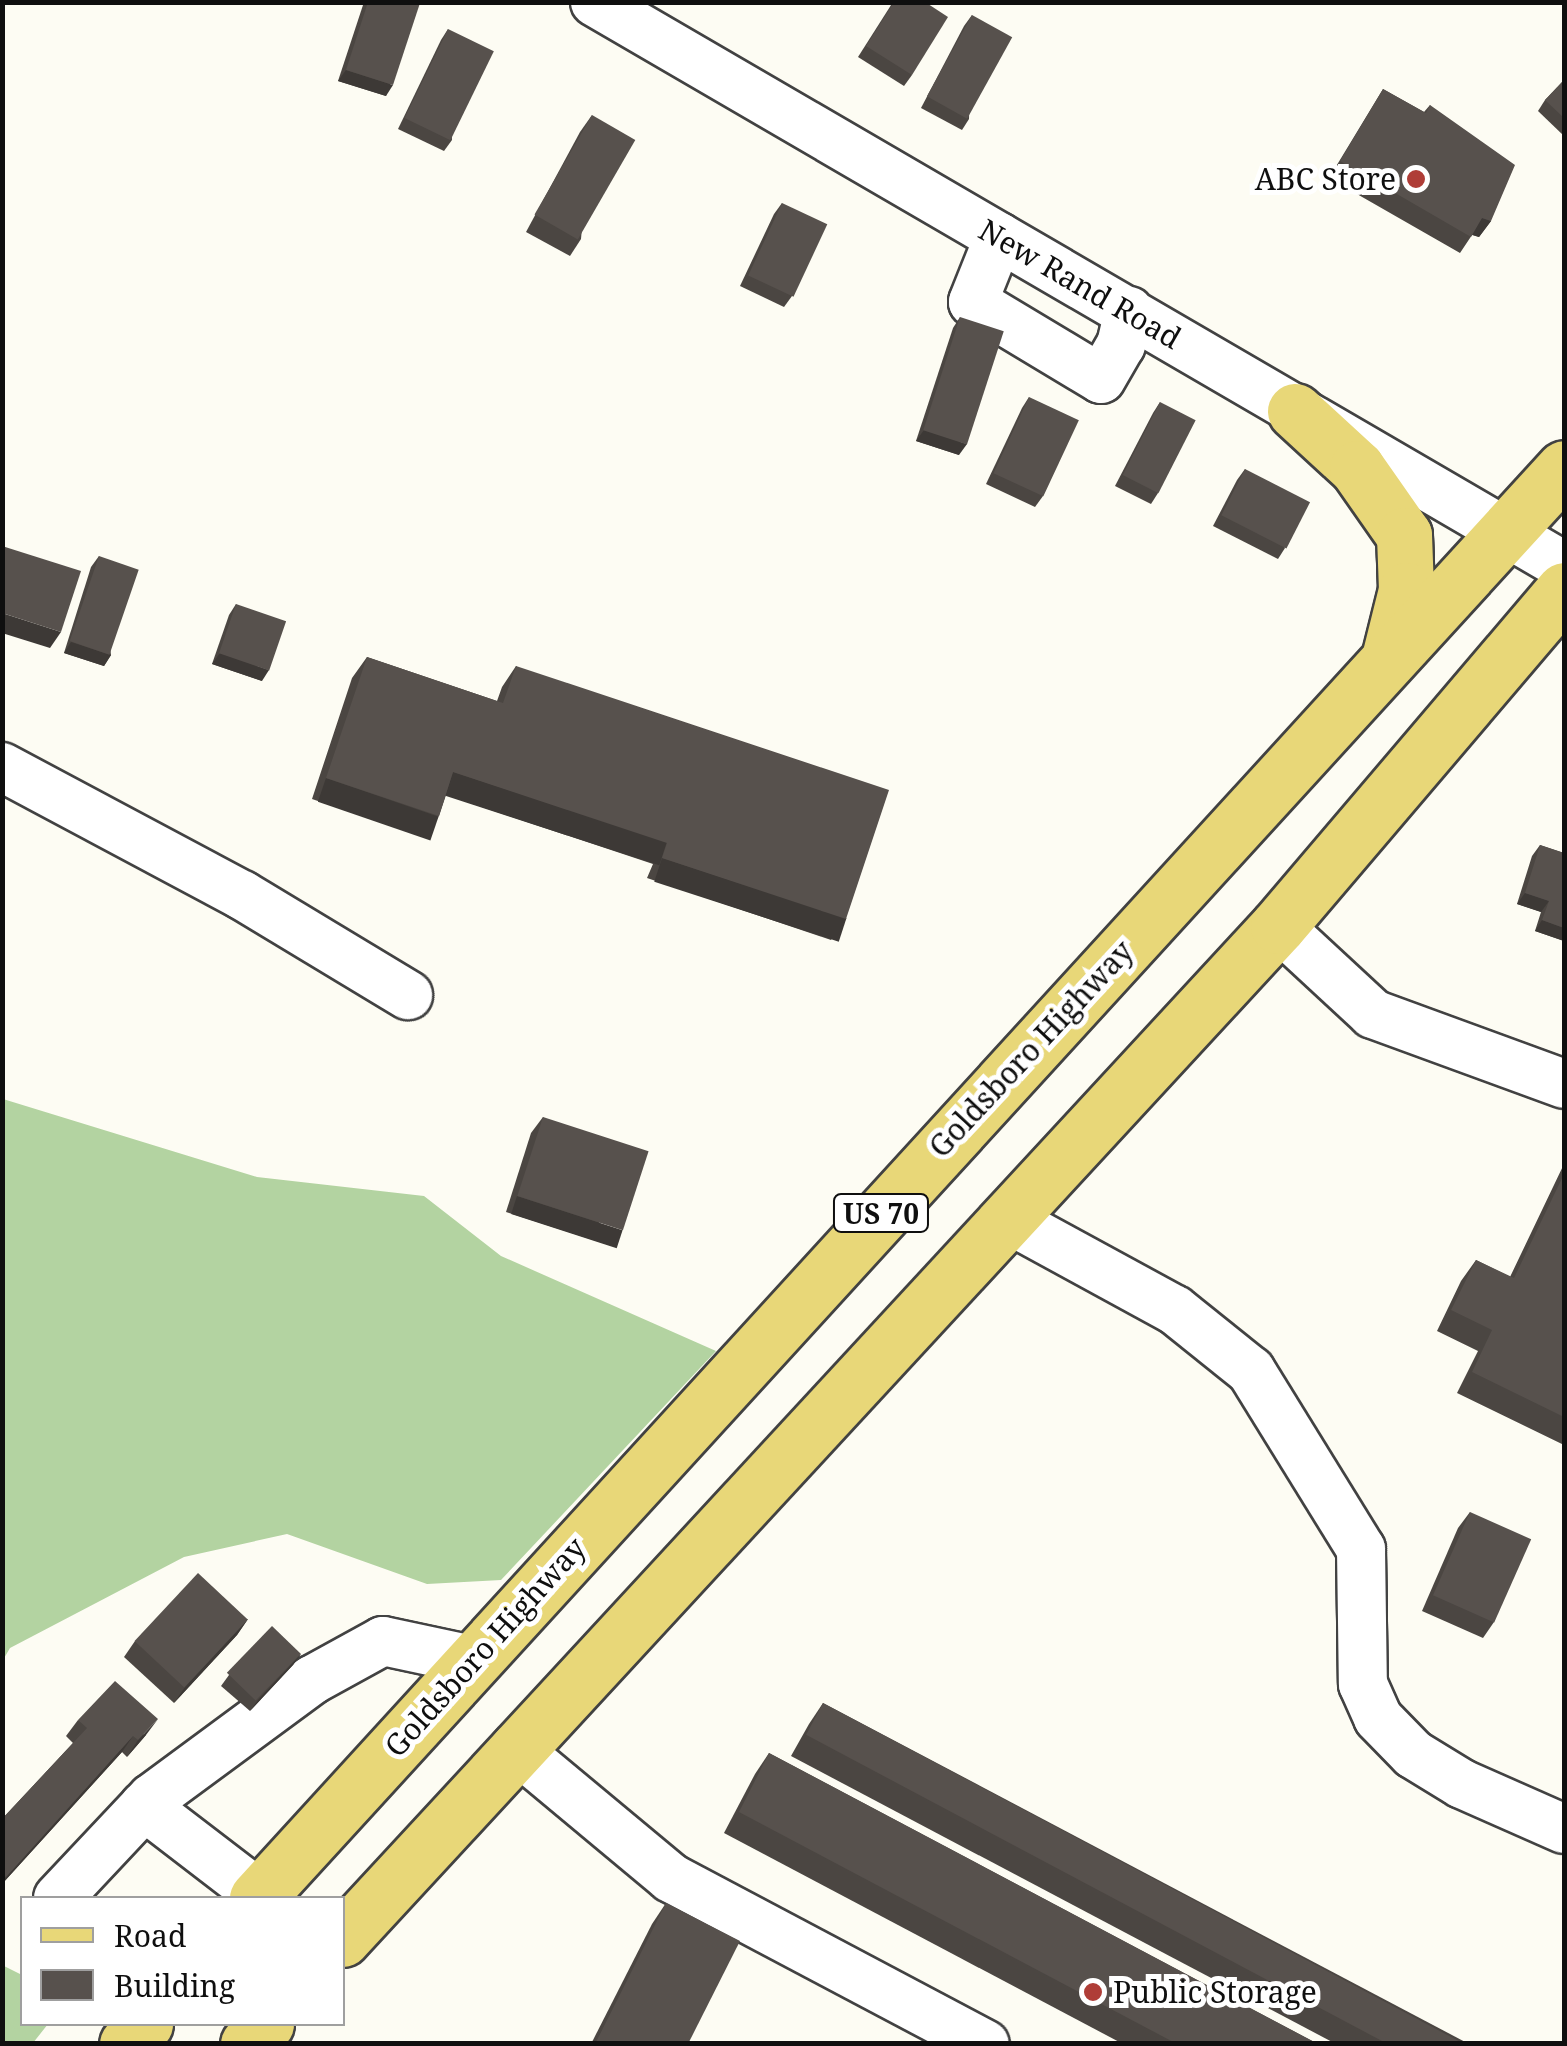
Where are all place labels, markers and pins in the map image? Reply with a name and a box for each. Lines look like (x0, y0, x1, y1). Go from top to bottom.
place label: ABC Store (1255, 161, 1396, 197)
marker: ABC Store (1405, 168, 1427, 190)
place label: Public Storage (1113, 1974, 1317, 2010)
marker: Public Storage (1082, 1981, 1104, 2003)

